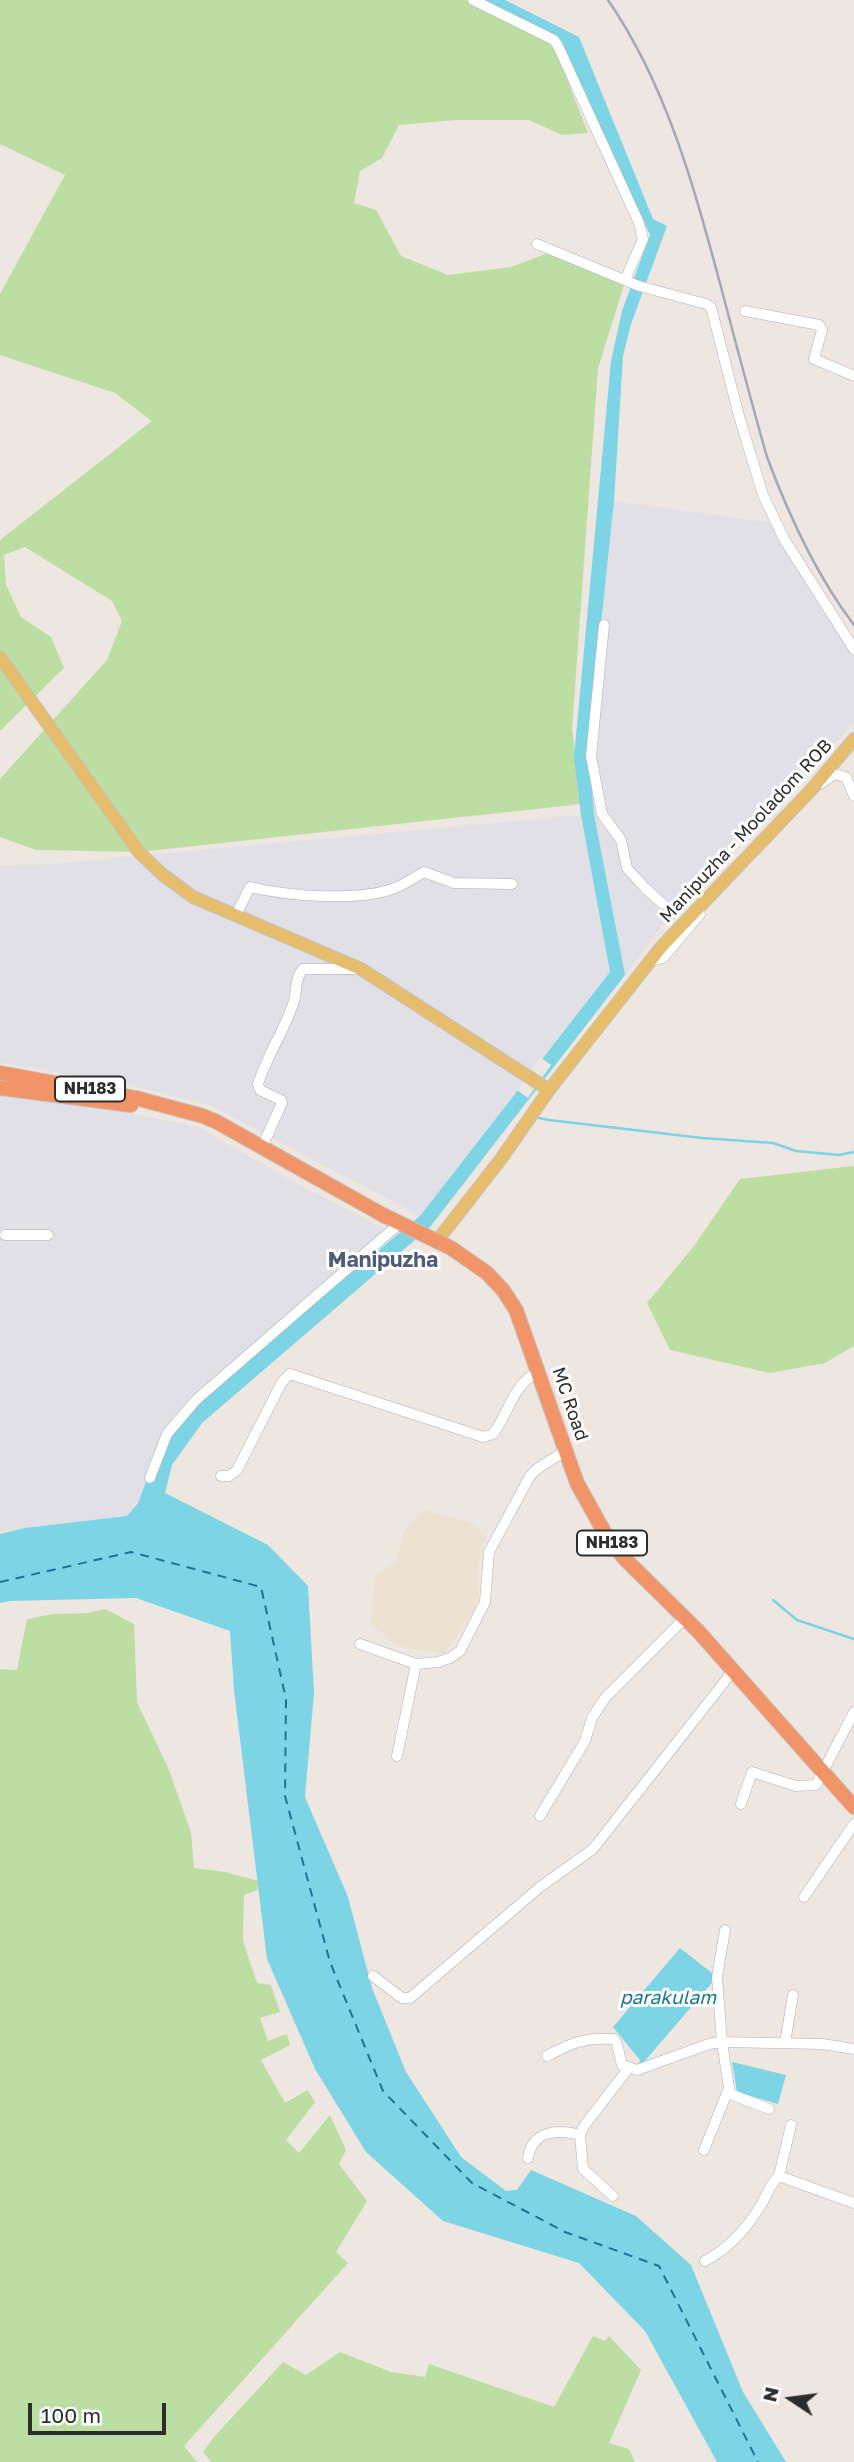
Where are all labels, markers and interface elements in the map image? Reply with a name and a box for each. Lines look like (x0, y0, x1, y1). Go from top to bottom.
street label: Manipuzha - Mooladom ROB (655, 735, 837, 927)
road number: NH183 (55, 1077, 125, 1102)
district label: Manipuzha (328, 1247, 438, 1273)
street label: MC Road (547, 1364, 593, 1444)
road number: NH183 (577, 1530, 647, 1555)
water label: parakulam (620, 1987, 716, 2009)
north arrow (756, 2364, 826, 2434)
text: N (757, 2385, 783, 2404)
scale bar (32, 2388, 170, 2432)
text: 100 m (41, 2402, 101, 2428)

